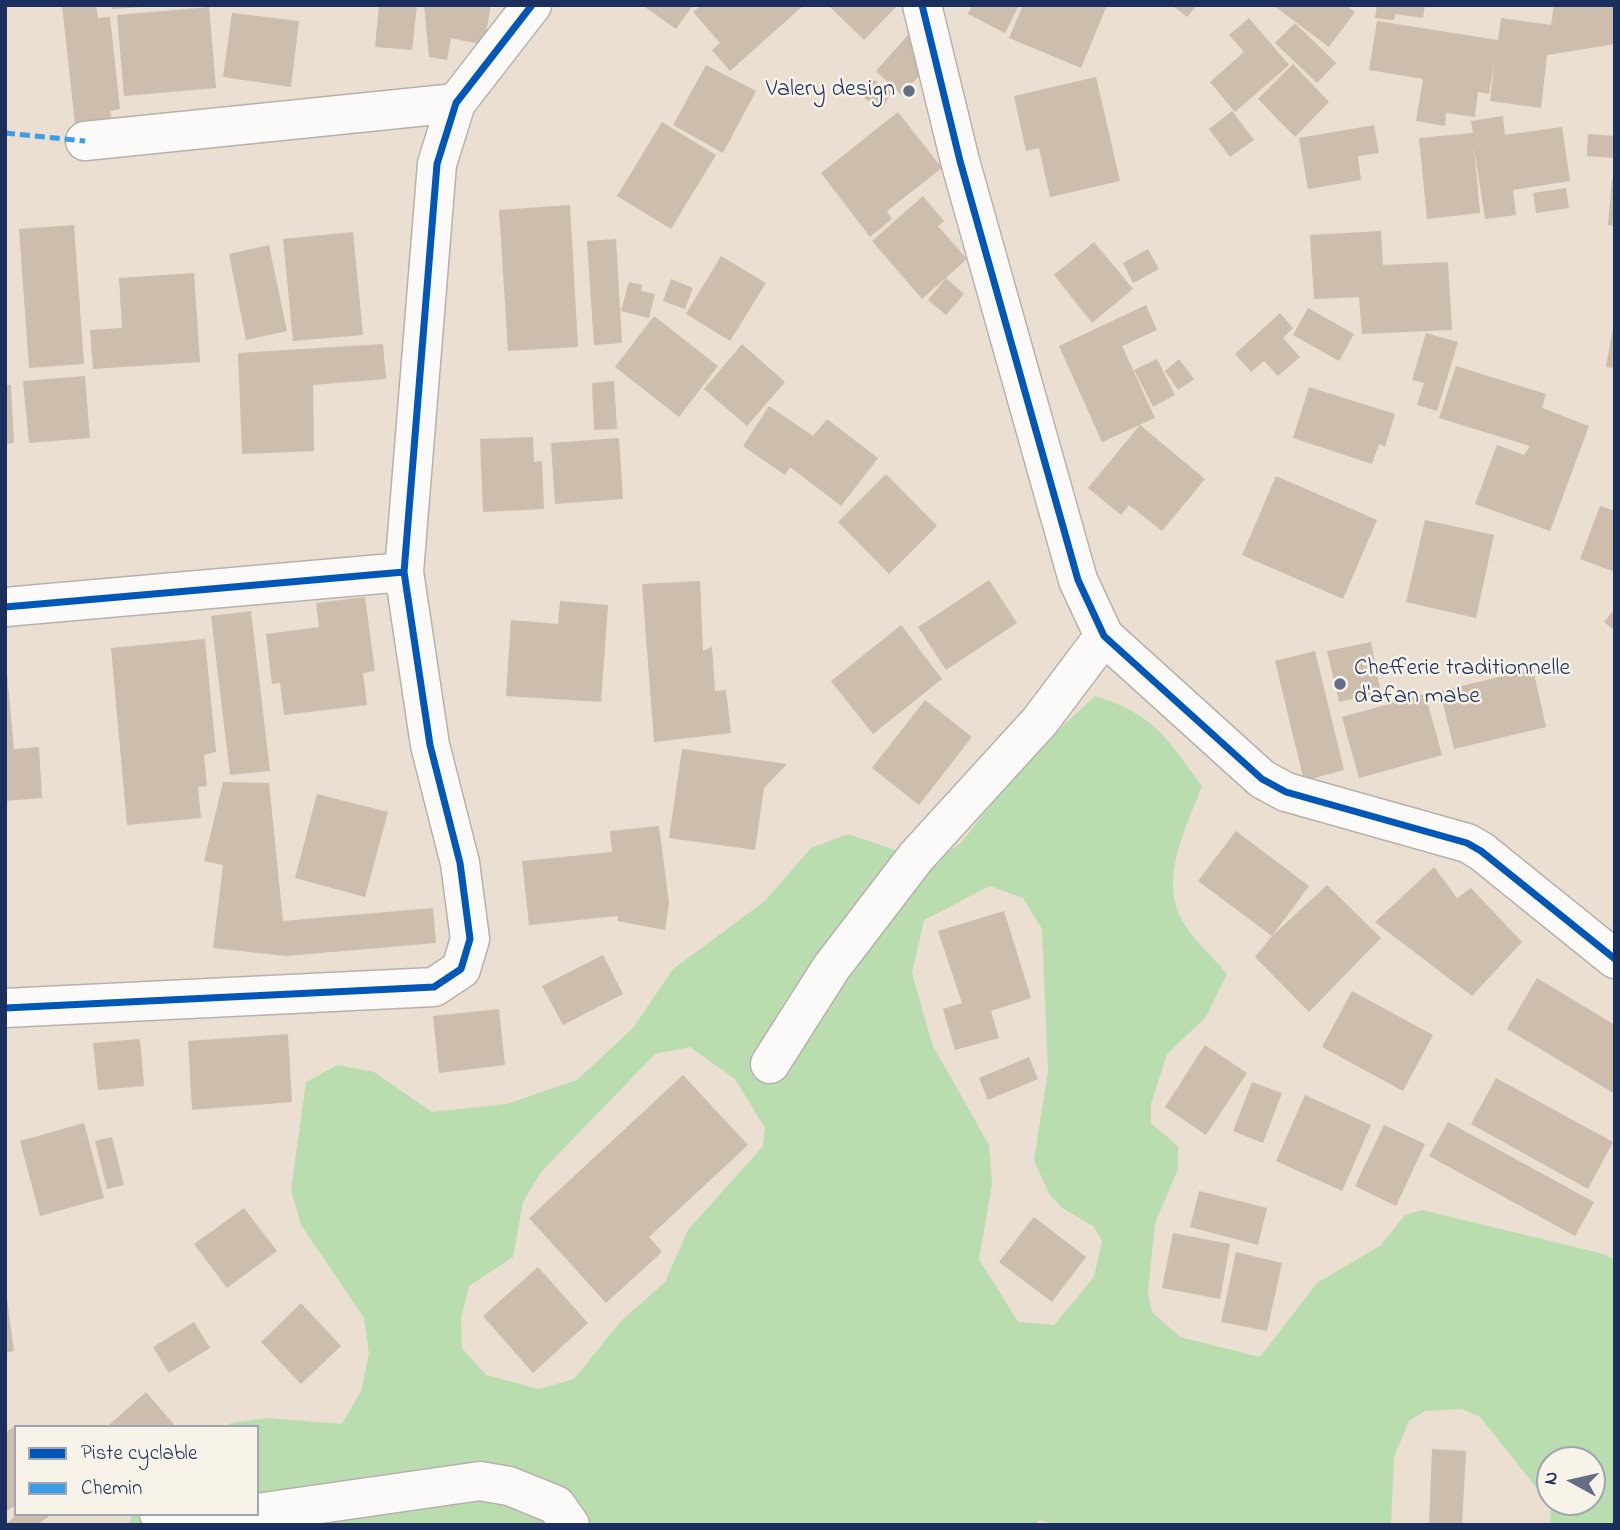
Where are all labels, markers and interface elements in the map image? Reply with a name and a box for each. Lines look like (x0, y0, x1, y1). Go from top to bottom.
place label: Valery design (766, 77, 895, 105)
marker: Valery design (901, 83, 917, 99)
place label: Chefferie traditionnelle d'afan mabe (1354, 656, 1570, 712)
marker: Chefferie traditionnelle d'afan mabe (1332, 676, 1348, 692)
legend (14, 1425, 259, 1516)
text: Piste cyclable (81, 1439, 197, 1469)
north arrow (1536, 1446, 1606, 1516)
text: N (1537, 1470, 1566, 1487)
text: Chemin (81, 1474, 142, 1504)

